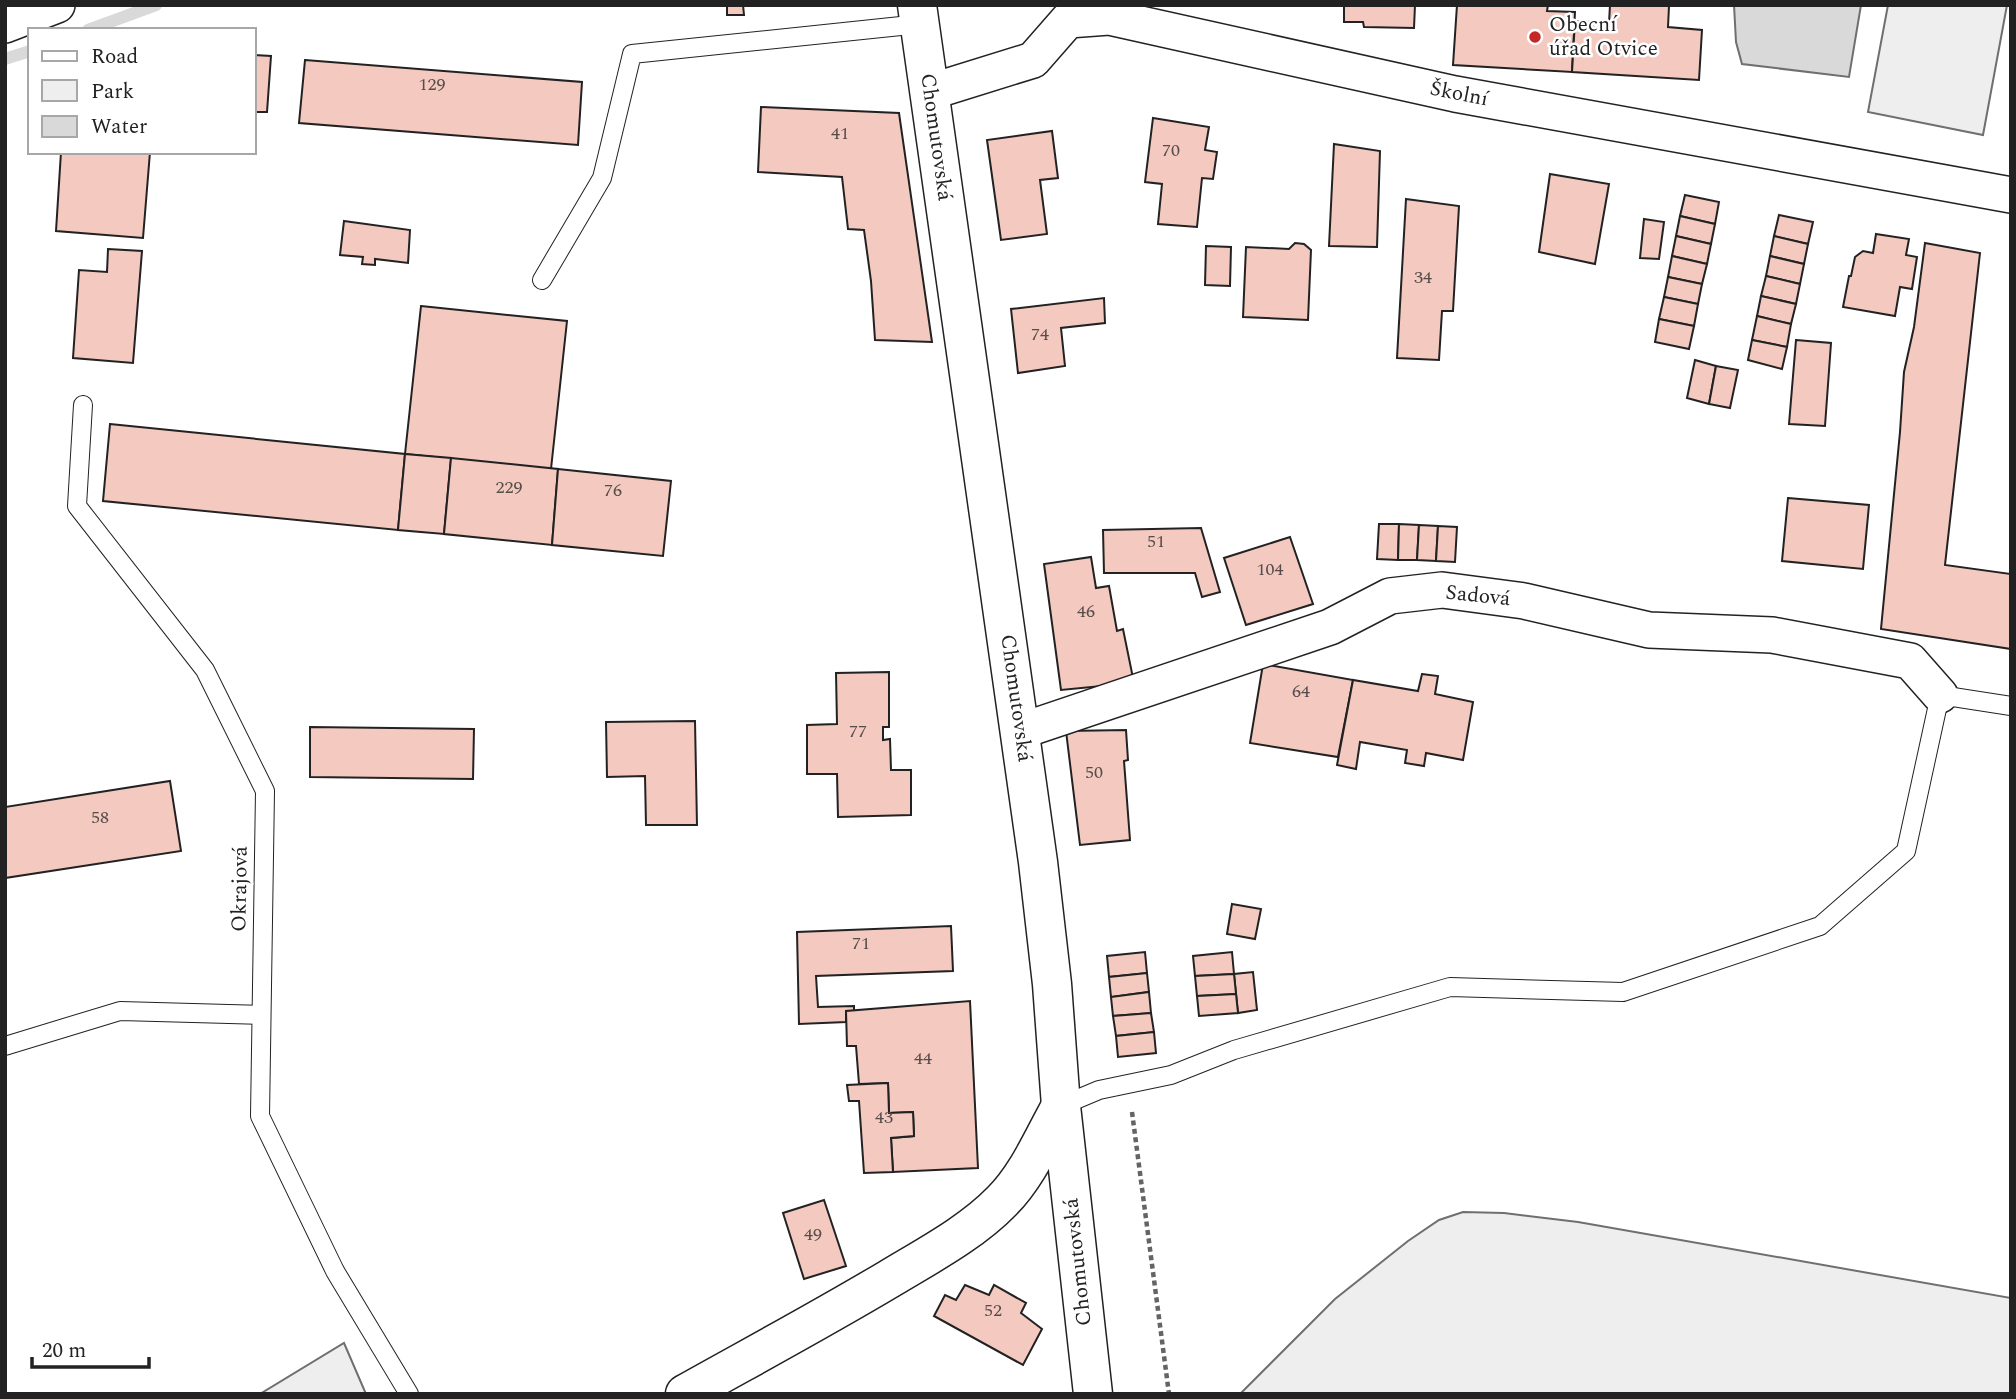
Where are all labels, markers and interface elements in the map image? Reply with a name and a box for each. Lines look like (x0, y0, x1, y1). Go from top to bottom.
place label: Obecní úřad Otvice (1549, 9, 1658, 65)
legend (28, 28, 256, 154)
marker: Obecní úřad Otvice (1527, 29, 1543, 45)
text: Road (91, 41, 138, 73)
house number: 129 (419, 71, 446, 98)
street label: Chomutovská (911, 71, 961, 203)
street label: Školní (1427, 73, 1492, 116)
text: Park (91, 76, 135, 108)
text: Water (91, 111, 147, 143)
house number: 41 (831, 120, 849, 147)
house number: 70 (1162, 137, 1180, 164)
house number: 34 (1414, 264, 1432, 291)
house number: 74 (1031, 321, 1049, 348)
house number: 229 (496, 474, 523, 501)
house number: 76 (604, 477, 622, 504)
house number: 51 (1147, 528, 1165, 555)
house number: 104 (1257, 556, 1284, 583)
street label: Sadová (1444, 577, 1513, 615)
house number: 46 (1077, 598, 1095, 625)
street label: Chomutovská (991, 632, 1041, 764)
house number: 64 (1292, 678, 1310, 705)
house number: 77 (849, 718, 867, 745)
house number: 50 (1085, 759, 1103, 786)
house number: 58 (91, 804, 109, 831)
street label: Okrajová (223, 845, 257, 932)
house number: 71 (852, 930, 870, 957)
house number: 44 (914, 1045, 932, 1072)
house number: 43 (875, 1104, 893, 1131)
street label: Chomutovská (1055, 1196, 1101, 1327)
house number: 49 (804, 1221, 822, 1248)
house number: 52 (984, 1297, 1002, 1324)
scale bar (32, 1326, 149, 1370)
text: 20 m (42, 1335, 86, 1367)

